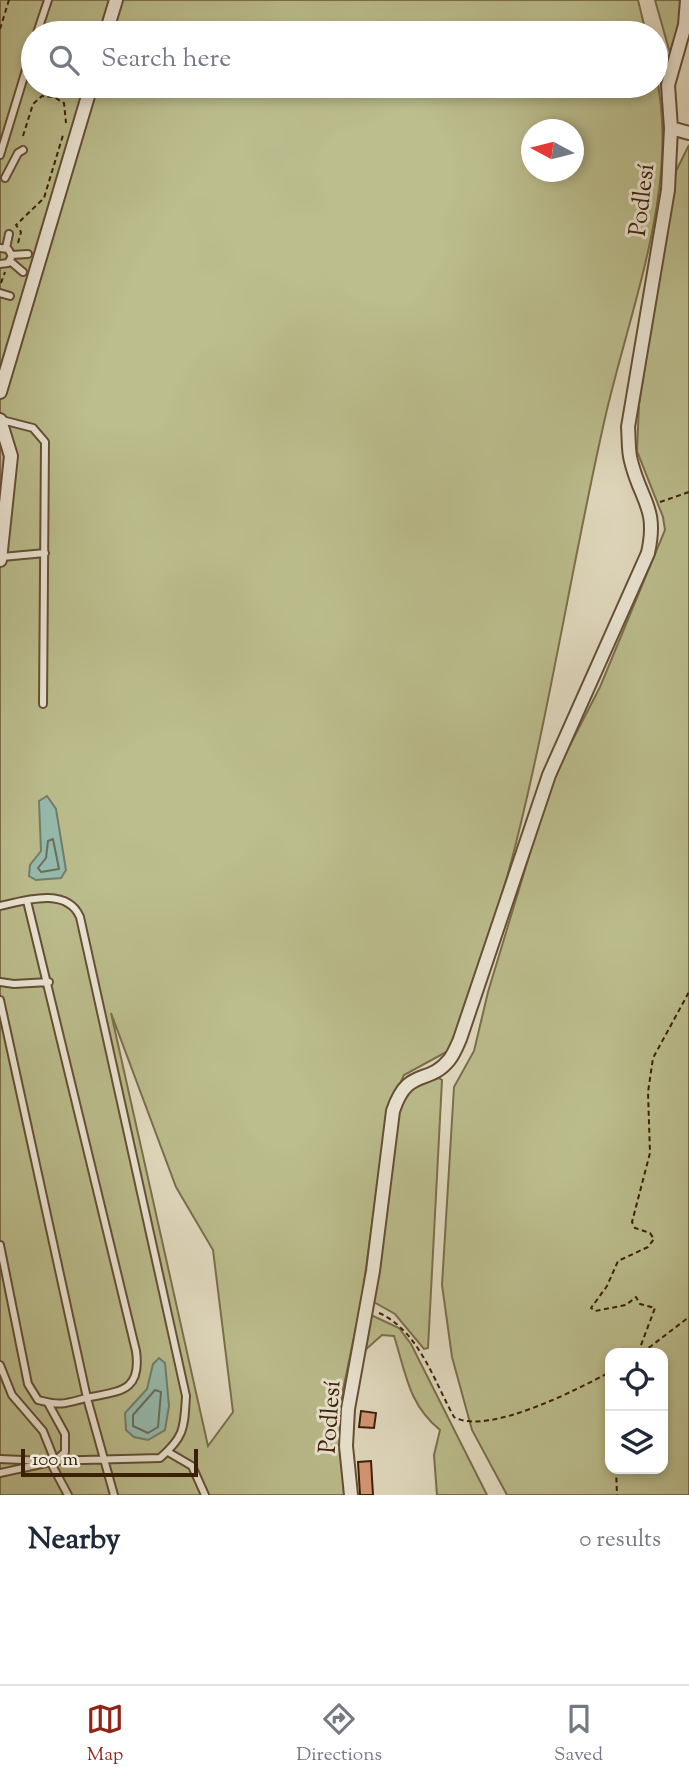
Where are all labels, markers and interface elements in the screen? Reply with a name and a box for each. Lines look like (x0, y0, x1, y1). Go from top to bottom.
search box (21, 21, 668, 98)
icon: search (45, 41, 83, 79)
text: Search here (101, 41, 231, 78)
north arrow (521, 119, 584, 182)
street label: Podlesí (622, 161, 664, 238)
map controls (605, 1348, 668, 1474)
button: locate (605, 1348, 668, 1411)
street label: Podlesí (311, 1379, 351, 1455)
button: layers (605, 1411, 668, 1474)
scale bar (21, 1446, 198, 1478)
text: 100 m (32, 1447, 78, 1474)
text: Nearby (28, 1519, 120, 1562)
text: 0 results (579, 1524, 661, 1557)
tab: Map (86, 1700, 124, 1769)
tab: Directions (296, 1700, 382, 1769)
tab: Saved (554, 1700, 603, 1769)

